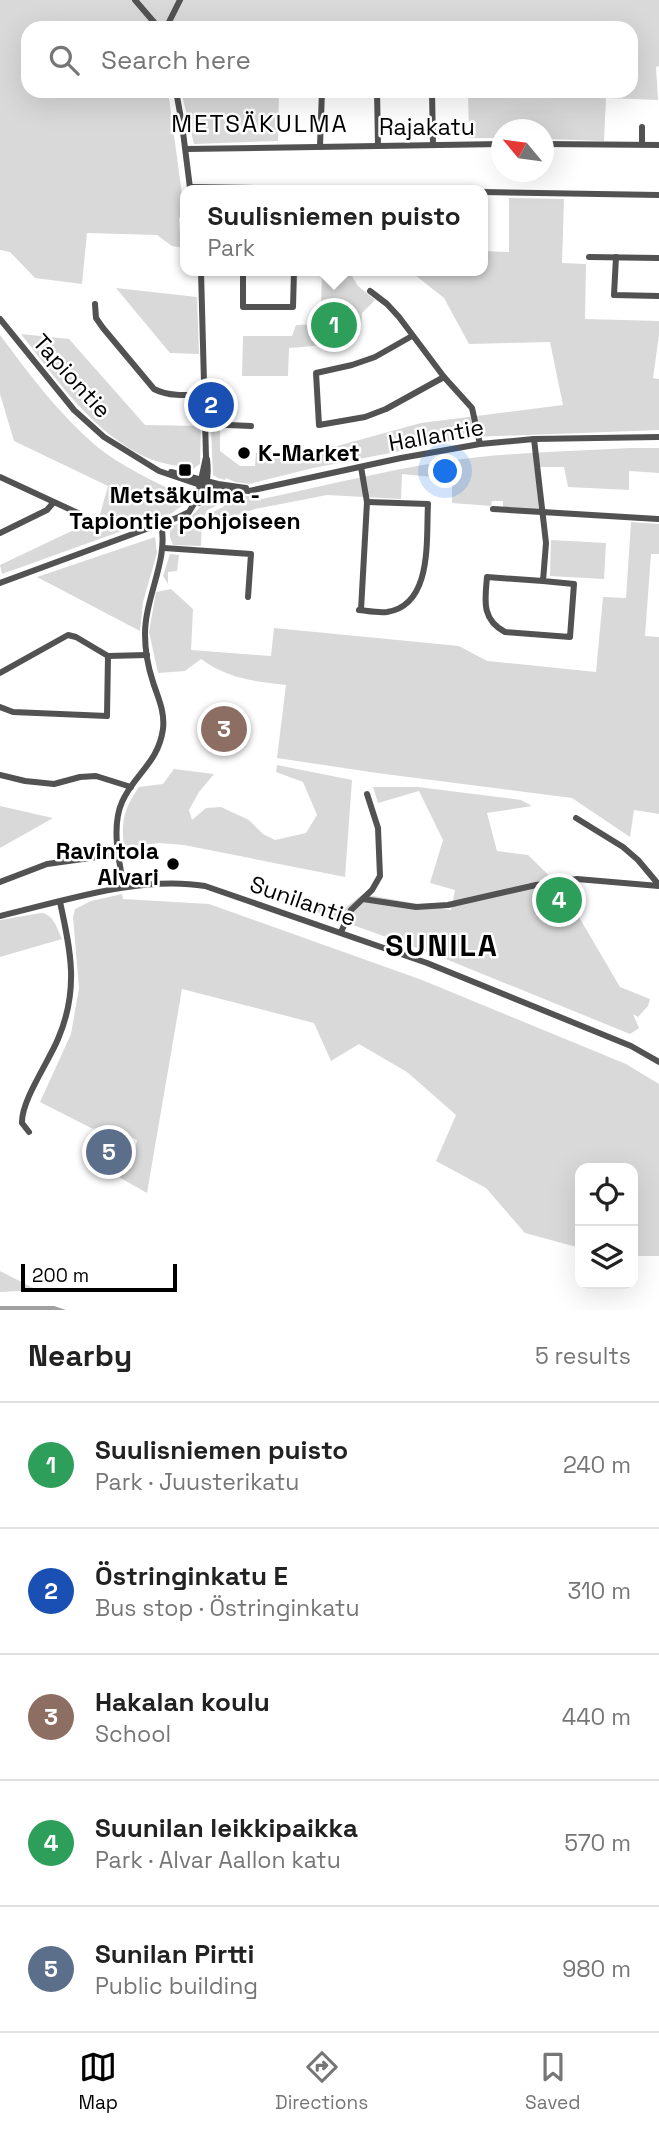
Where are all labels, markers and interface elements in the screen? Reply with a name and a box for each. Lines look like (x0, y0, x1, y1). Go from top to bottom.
search box (21, 21, 638, 98)
icon: search (45, 41, 83, 79)
text: Search here (101, 43, 251, 77)
district label: METSÄKULMA (171, 108, 349, 139)
street label: Rajakatu (379, 112, 475, 142)
north arrow (491, 119, 554, 182)
popup (180, 185, 488, 276)
text: Suulisniemen puisto (207, 199, 461, 233)
text: Park (207, 233, 255, 263)
pin: 1 (311, 299, 357, 351)
street label: Tapiontie (26, 328, 118, 424)
pin: 2 (188, 379, 234, 431)
street label: Hallantie (386, 412, 486, 458)
place label: K-Market (258, 438, 360, 468)
marker: K-Market (236, 445, 252, 461)
your location (428, 454, 462, 488)
marker: Metsäkulma - Tapiontie pohjoiseen (177, 462, 193, 478)
place label: Metsäkulma - Tapiontie pohjoiseen (69, 480, 301, 536)
pin: 3 (201, 703, 247, 755)
place label: Ravintola Alvari (56, 836, 159, 892)
marker: Ravintola Alvari (165, 856, 181, 872)
street label: Sunilantie (246, 869, 360, 933)
pin: 4 (536, 874, 582, 926)
district label: SUNILA (385, 926, 499, 965)
pin: 5 (86, 1126, 132, 1178)
map controls (575, 1163, 638, 1289)
button: locate (575, 1163, 638, 1226)
button: layers (575, 1226, 638, 1289)
scale bar (21, 1261, 177, 1293)
text: 200 m (32, 1263, 89, 1288)
text: Nearby (28, 1336, 132, 1375)
text: 5 results (535, 1341, 631, 1371)
text: Suulisniemen puisto (95, 1433, 348, 1467)
text: 1 (46, 1450, 56, 1480)
text: 240 m (563, 1450, 631, 1480)
text: Park · Juusterikatu (95, 1467, 299, 1497)
text: Östringinkatu E (95, 1559, 288, 1593)
text: 2 (44, 1576, 58, 1606)
text: 310 m (567, 1576, 631, 1606)
text: Bus stop · Östringinkatu (95, 1593, 359, 1623)
text: Hakalan koulu (95, 1685, 270, 1719)
text: 3 (44, 1702, 58, 1732)
text: 440 m (562, 1702, 631, 1732)
text: School (95, 1719, 171, 1749)
text: Suunilan leikkipaikka (95, 1811, 358, 1845)
text: 4 (44, 1828, 58, 1858)
text: 570 m (564, 1828, 631, 1858)
text: Park · Alvar Aallon katu (95, 1845, 341, 1875)
text: Sunilan Pirtti (95, 1937, 254, 1971)
text: 5 (44, 1954, 58, 1984)
text: 980 m (562, 1954, 631, 1984)
text: Public building (95, 1971, 258, 2001)
tab: Map (78, 2048, 118, 2115)
tab: Directions (275, 2048, 368, 2115)
tab: Saved (525, 2048, 581, 2115)

